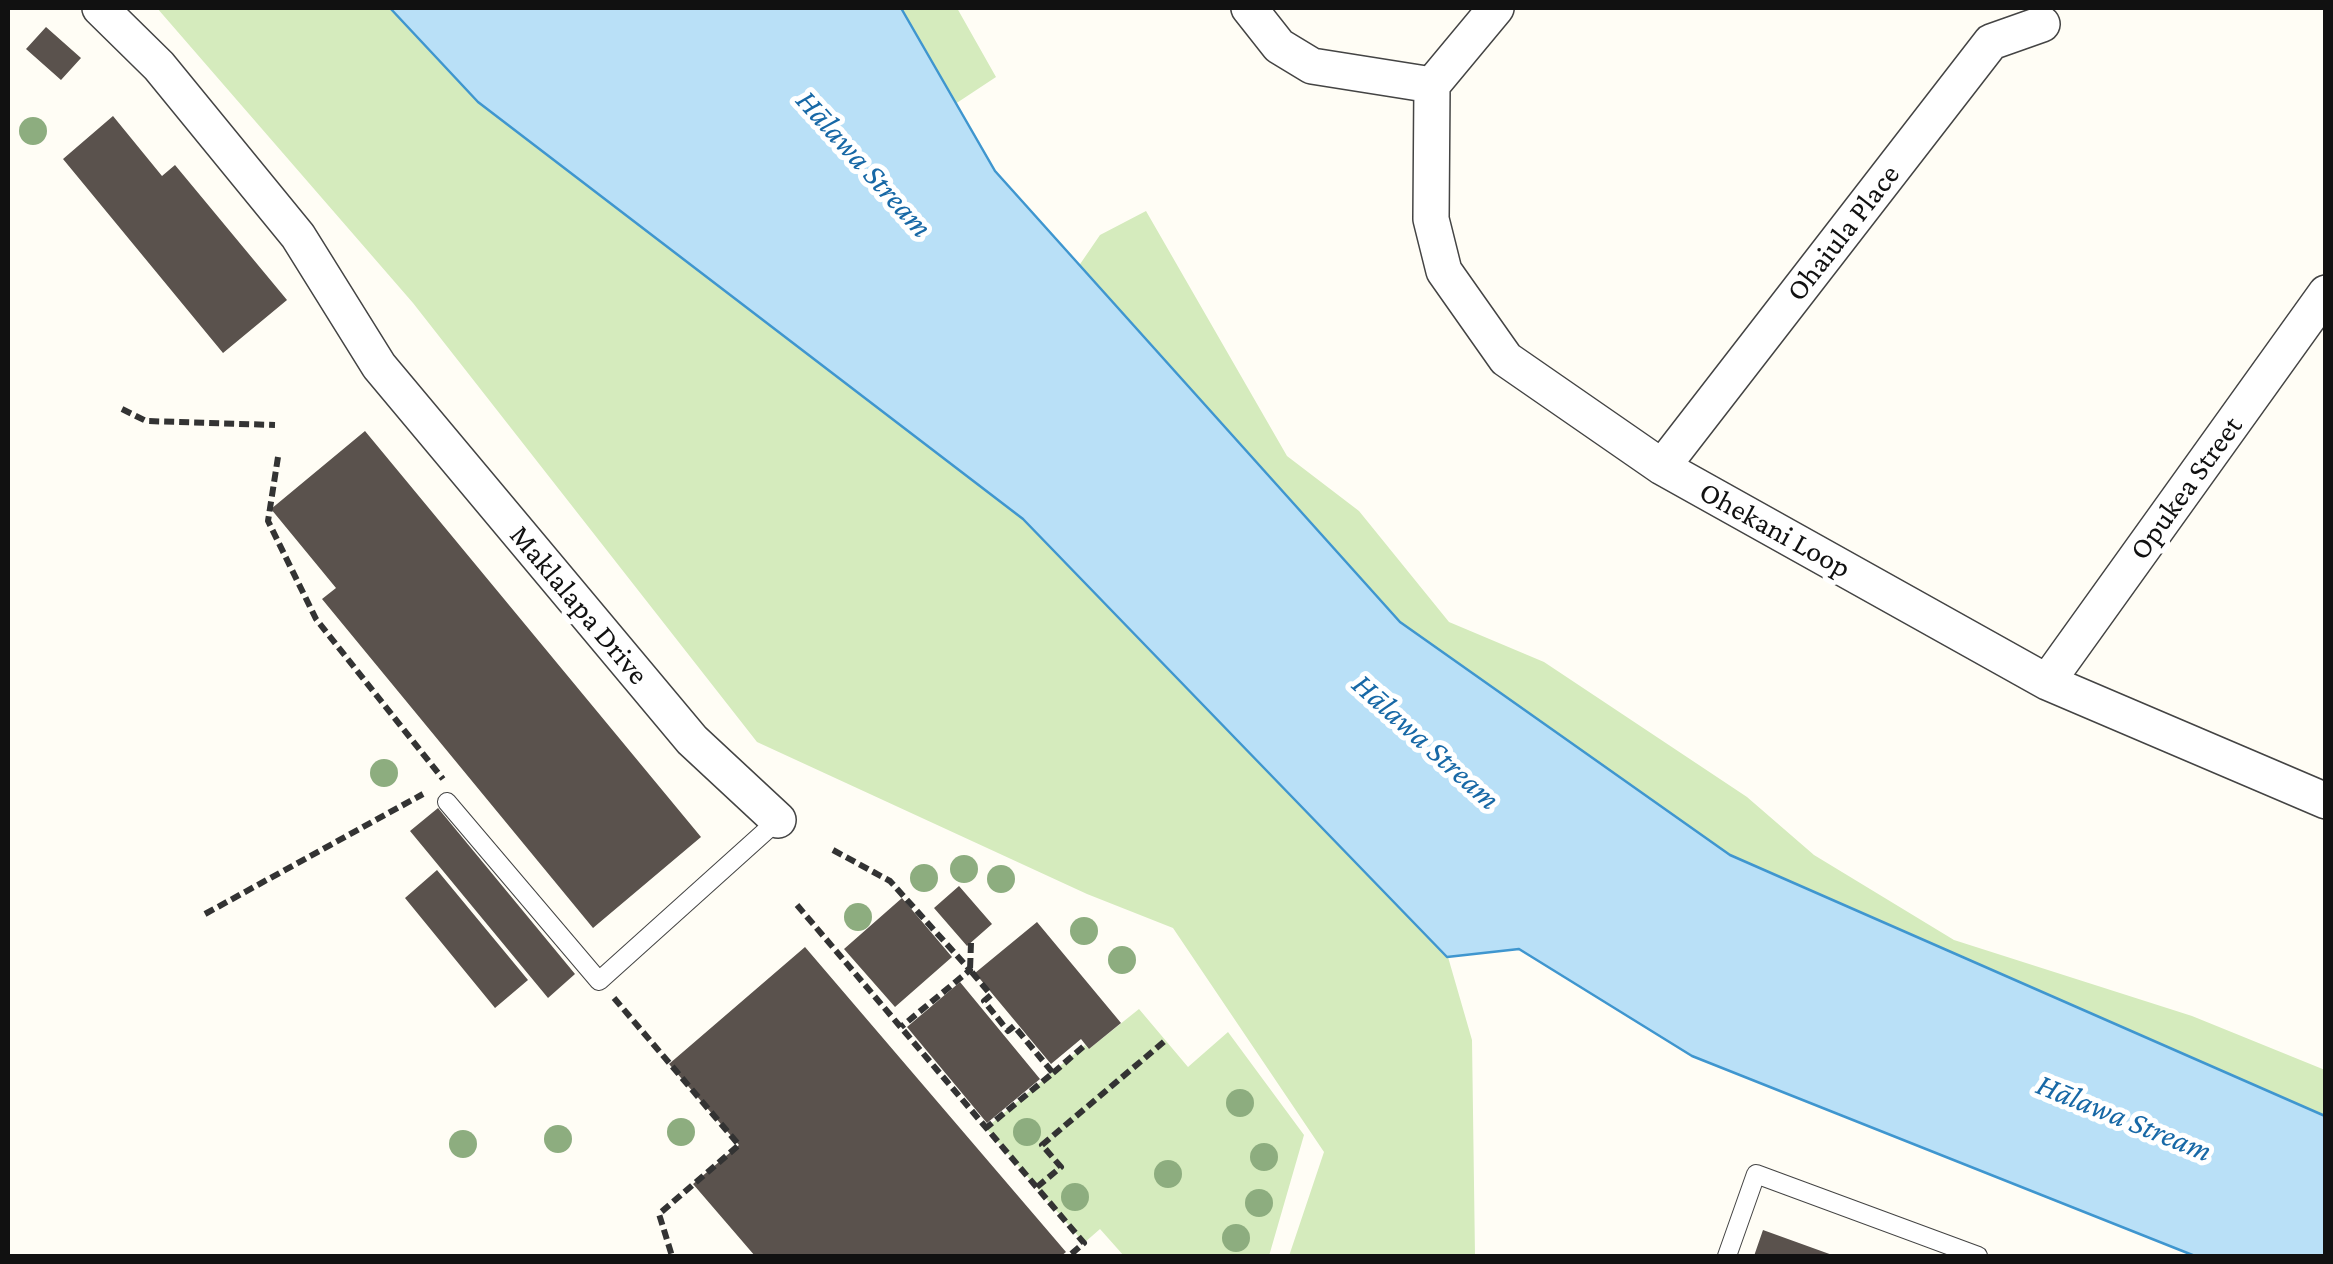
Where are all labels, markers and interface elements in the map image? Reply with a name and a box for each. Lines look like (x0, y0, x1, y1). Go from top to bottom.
water label: Hālawa Stream (788, 82, 940, 246)
street label: Ohaiula Place (1778, 157, 1908, 309)
street label: Opukea Street (2122, 409, 2250, 567)
street label: Ohekani Loop (1693, 474, 1857, 586)
street label: Maklalapa Drive (502, 518, 656, 692)
water label: Hālawa Stream (1344, 666, 1508, 818)
water label: Hālawa Stream (2031, 1065, 2217, 1171)

